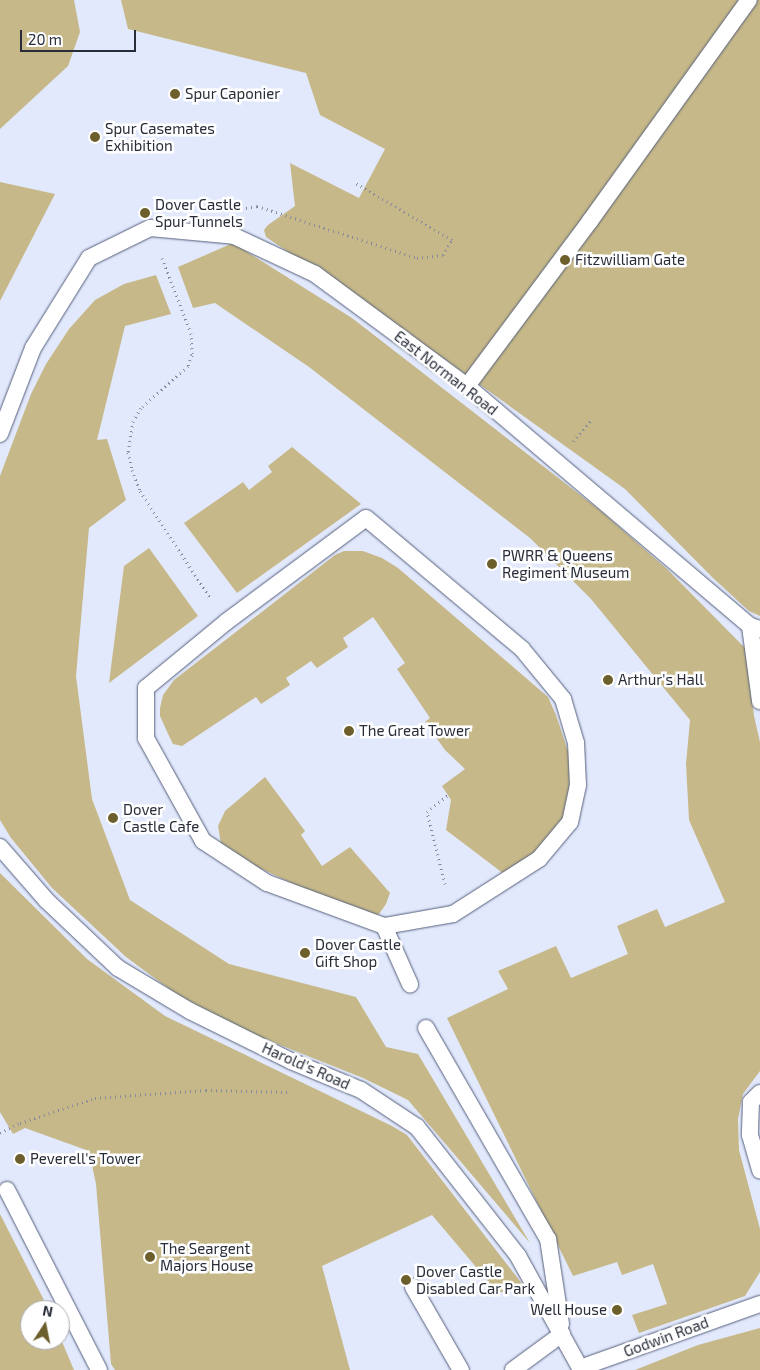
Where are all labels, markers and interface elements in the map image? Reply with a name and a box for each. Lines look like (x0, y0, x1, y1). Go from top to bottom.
scale bar (22, 20, 139, 52)
text: 20 m (28, 30, 62, 48)
place label: Spur Caponier (185, 85, 281, 103)
marker: Spur Caponier (169, 88, 181, 100)
place label: Spur Casemates Exhibition (105, 119, 215, 154)
marker: Spur Casemates Exhibition (89, 131, 101, 143)
place label: Dover Castle Spur Tunnels (155, 195, 244, 230)
marker: Dover Castle Spur Tunnels (139, 207, 151, 219)
place label: Fitzwilliam Gate (575, 251, 685, 269)
marker: Fitzwilliam Gate (559, 254, 571, 266)
street label: East Norman Road (391, 327, 501, 419)
place label: PWRR & Queens Regiment Museum (502, 546, 629, 581)
marker: PWRR & Queens Regiment Museum (486, 558, 498, 570)
place label: Arthur's Hall (618, 671, 704, 689)
marker: Arthur's Hall (602, 674, 614, 686)
place label: The Great Tower (359, 722, 470, 740)
marker: The Great Tower (343, 725, 355, 737)
place label: Dover Castle Cafe (123, 800, 199, 835)
marker: Dover Castle Cafe (107, 812, 119, 824)
place label: Dover Castle Gift Shop (315, 935, 401, 970)
marker: Dover Castle Gift Shop (299, 947, 311, 959)
street label: Harold's Road (259, 1039, 353, 1093)
place label: Peverell's Tower (30, 1150, 141, 1168)
marker: Peverell's Tower (14, 1153, 26, 1165)
place label: The Seargent Majors House (160, 1239, 253, 1274)
marker: The Seargent Majors House (144, 1251, 156, 1263)
place label: Dover Castle Disabled Car Park (416, 1262, 535, 1297)
marker: Dover Castle Disabled Car Park (400, 1274, 412, 1286)
north arrow (20, 1300, 70, 1350)
text: N (41, 1301, 54, 1320)
place label: Well House (530, 1301, 607, 1319)
marker: Well House (611, 1304, 623, 1316)
street label: Godwin Road (621, 1313, 711, 1361)

